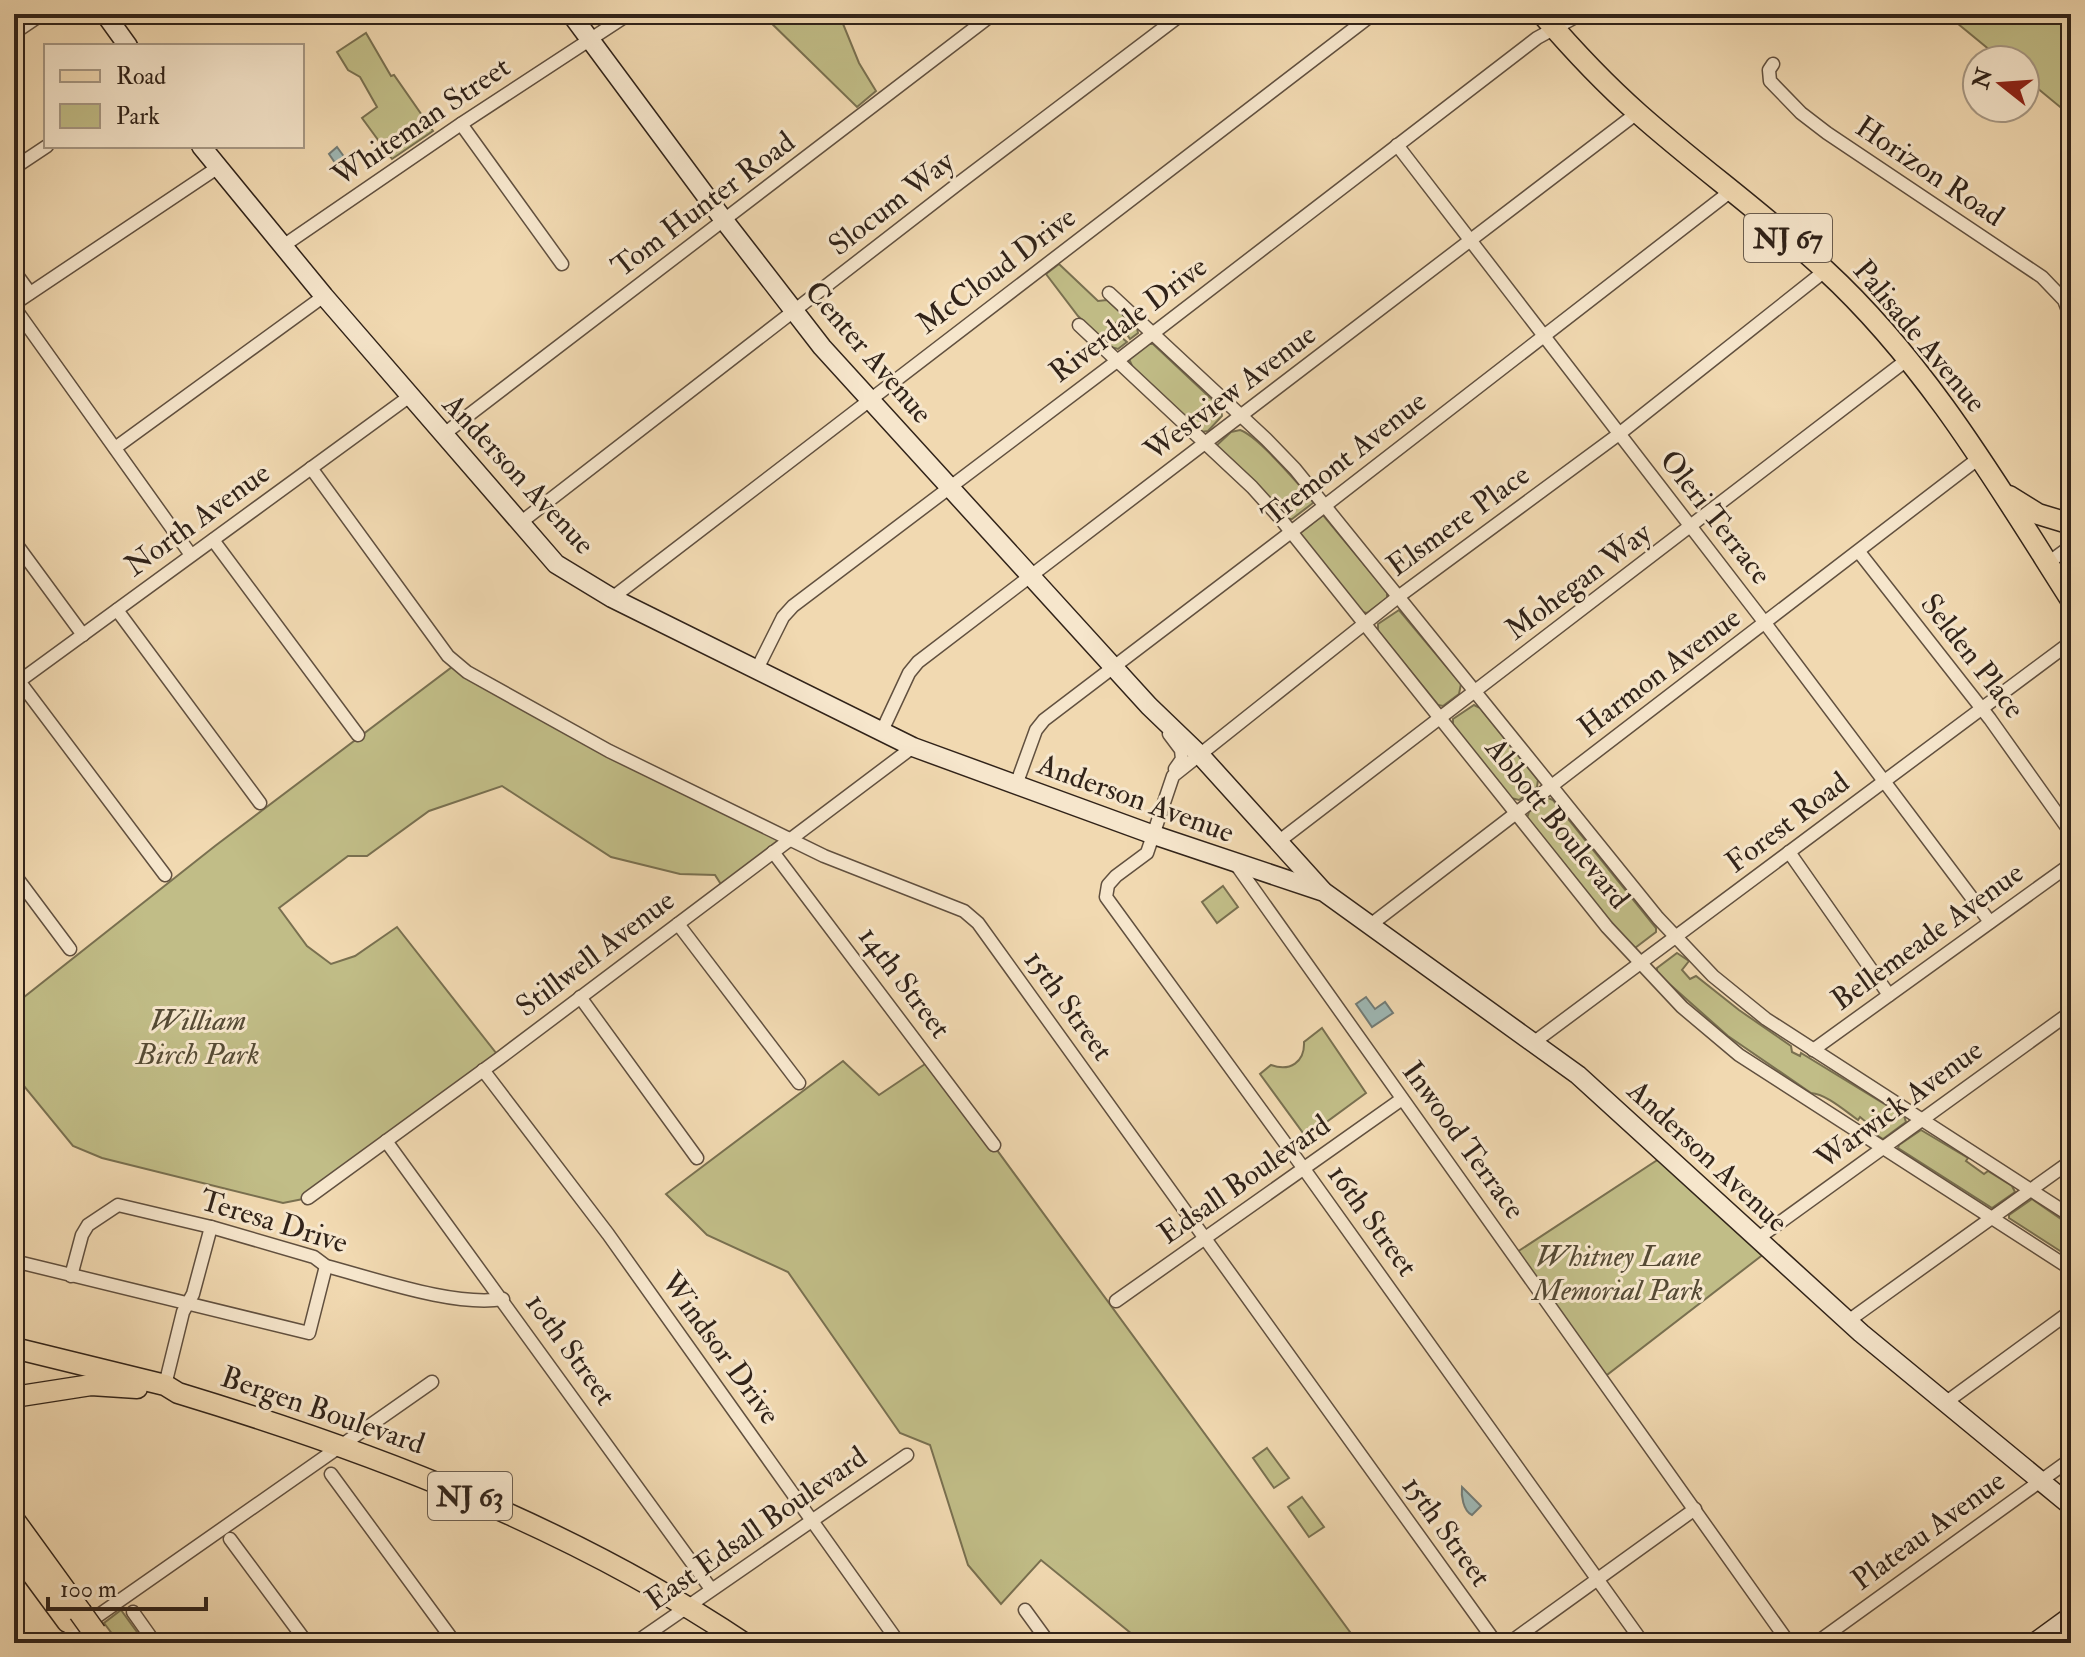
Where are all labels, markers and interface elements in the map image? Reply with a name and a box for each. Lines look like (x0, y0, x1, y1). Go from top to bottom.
legend (44, 44, 304, 148)
north arrow (1961, 44, 2041, 124)
street label: Whiteman Street (325, 48, 517, 195)
text: Road (116, 61, 166, 92)
text: N (1966, 65, 1999, 93)
text: Park (116, 101, 160, 132)
street label: Horizon Road (1848, 108, 2011, 235)
street label: Tom Hunter Road (604, 123, 802, 285)
street label: Slocum Way (821, 142, 962, 264)
street label: McCloud Drive (909, 198, 1083, 342)
road number: NJ 67 (1744, 214, 1832, 262)
street label: Riverdale Drive (1042, 248, 1214, 391)
street label: Palisade Avenue (1845, 252, 1994, 420)
street label: Center Avenue (797, 274, 940, 431)
street label: Westview Avenue (1136, 316, 1323, 470)
street label: Tremont Avenue (1255, 383, 1434, 534)
street label: Anderson Avenue (434, 386, 603, 562)
street label: Oleri Terrace (1652, 443, 1779, 592)
street label: North Avenue (117, 454, 277, 584)
street label: Elsmere Place (1380, 456, 1537, 585)
street label: Mohegan Way (1498, 514, 1659, 648)
street label: Selden Place (1912, 587, 2033, 726)
street label: Harmon Avenue (1571, 599, 1748, 746)
street label: Abbott Boulevard (1477, 730, 1638, 916)
street label: Anderson Avenue (1032, 745, 1239, 851)
street label: Forest Road (1718, 764, 1857, 881)
street label: Bellemeade Avenue (1824, 854, 2031, 1019)
street label: Stillwell Avenue (509, 882, 682, 1025)
street label: 14th Street (850, 919, 959, 1046)
street label: 15th Street (1016, 943, 1121, 1068)
park label: William Birch Park (134, 1002, 260, 1073)
street label: Warwick Avenue (1808, 1031, 1990, 1178)
street label: Inwood Terrace (1394, 1054, 1533, 1226)
street label: Anderson Avenue (1619, 1072, 1796, 1240)
street label: Edsall Boulevard (1151, 1106, 1338, 1252)
street label: 16th Street (1319, 1157, 1426, 1284)
street label: Teresa Drive (196, 1182, 352, 1261)
park label: Whitney Lane Memorial Park (1531, 1238, 1703, 1309)
street label: Windsor Drive (652, 1264, 788, 1432)
street label: 10th Street (517, 1286, 624, 1413)
street label: Bergen Boulevard (216, 1358, 430, 1463)
street label: East Edsall Boulevard (639, 1438, 874, 1619)
street label: Plateau Avenue (1844, 1462, 2012, 1599)
street label: 15th Street (1394, 1469, 1499, 1594)
road number: NJ 63 (428, 1472, 512, 1520)
scale bar (48, 1561, 206, 1611)
text: 100 m (60, 1574, 117, 1605)

